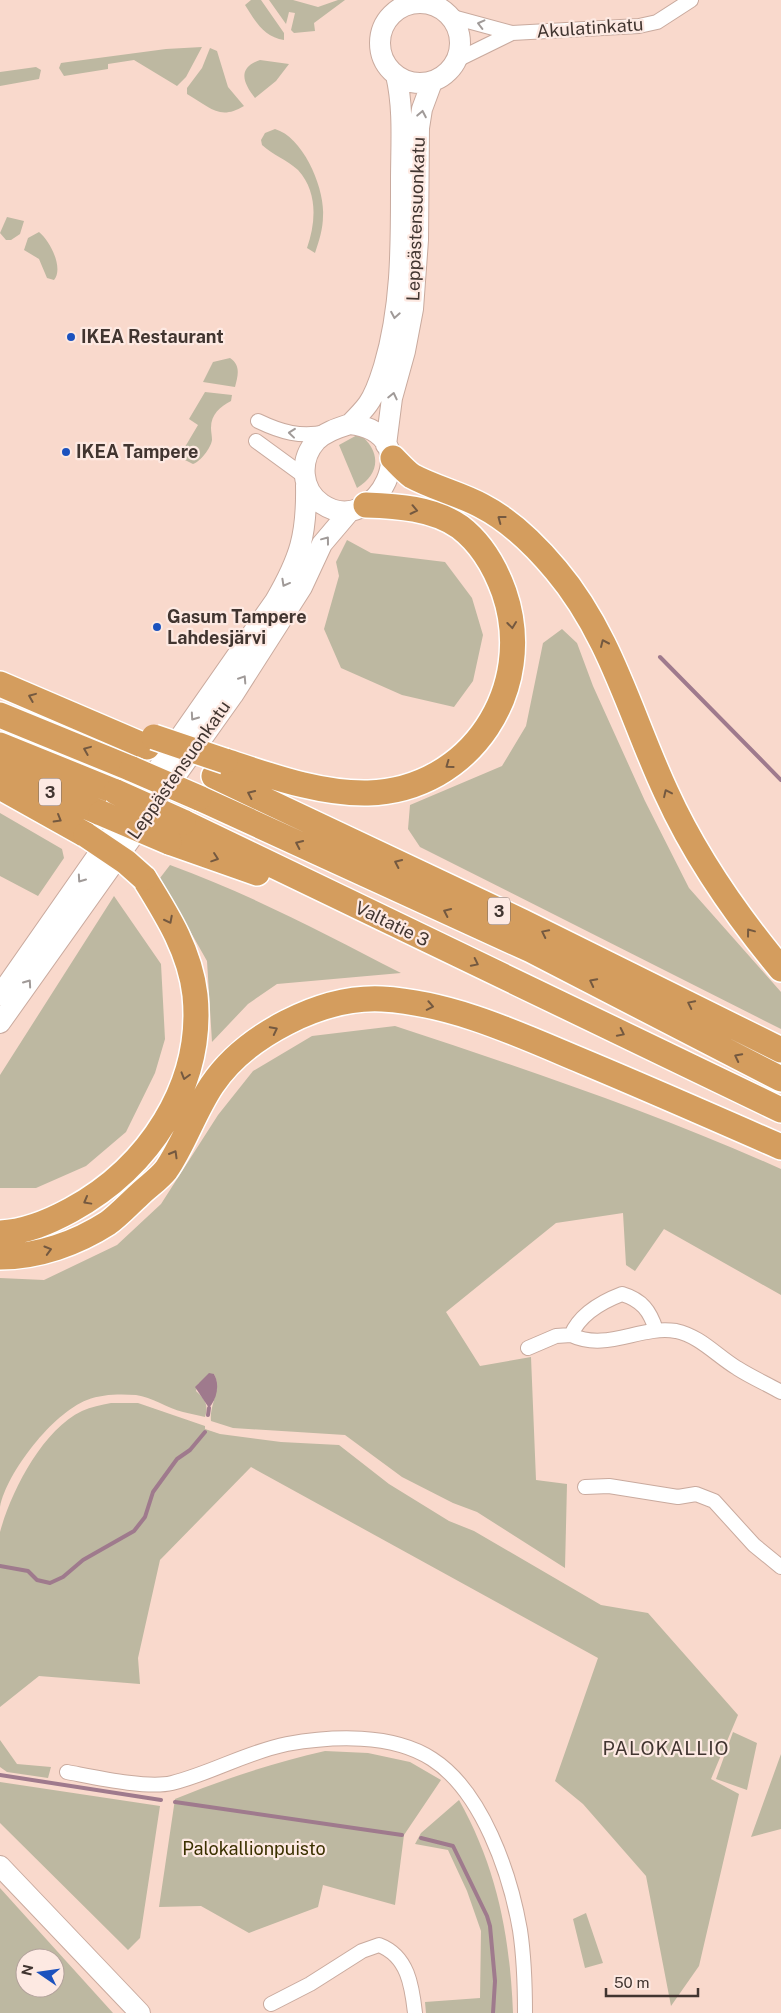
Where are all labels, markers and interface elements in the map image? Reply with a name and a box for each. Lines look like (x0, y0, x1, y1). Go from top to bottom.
street label: Akulatinkatu (536, 13, 644, 42)
one-way arrow (477, 19, 486, 30)
one-way arrow (416, 110, 426, 119)
street label: Leppästensuonkatu (402, 136, 429, 302)
one-way arrow (391, 311, 401, 319)
place label: IKEA Restaurant (81, 326, 224, 347)
marker: IKEA Restaurant (65, 331, 77, 343)
one-way arrow (387, 392, 398, 401)
one-way arrow (288, 428, 296, 439)
place label: IKEA Tampere (76, 441, 198, 462)
marker: IKEA Tampere (60, 446, 72, 458)
one-way arrow (410, 504, 419, 514)
one-way arrow (498, 517, 507, 525)
one-way arrow (320, 536, 329, 546)
one-way arrow (281, 577, 291, 586)
place label: Gasum Tampere Lahdesjärvi (167, 606, 307, 648)
marker: Gasum Tampere Lahdesjärvi (151, 621, 163, 633)
one-way arrow (506, 621, 517, 629)
one-way arrow (599, 639, 610, 648)
one-way arrow (237, 675, 246, 685)
one-way arrow (28, 693, 37, 703)
street label: Leppästensuonkatu (123, 696, 234, 843)
one-way arrow (191, 711, 200, 721)
one-way arrow (83, 746, 92, 757)
one-way arrow (445, 759, 455, 768)
road number: 3 (39, 779, 61, 806)
one-way arrow (247, 789, 256, 800)
one-way arrow (663, 789, 673, 798)
one-way arrow (53, 813, 62, 823)
one-way arrow (295, 840, 304, 850)
one-way arrow (210, 852, 219, 862)
one-way arrow (394, 859, 403, 869)
one-way arrow (78, 873, 87, 883)
street label: Valtatie 3 (352, 897, 433, 950)
road number: 3 (488, 898, 510, 924)
one-way arrow (443, 907, 452, 918)
one-way arrow (163, 915, 173, 924)
one-way arrow (541, 928, 550, 939)
one-way arrow (748, 929, 756, 938)
one-way arrow (470, 957, 479, 967)
one-way arrow (589, 978, 598, 988)
one-way arrow (22, 980, 31, 989)
one-way arrow (426, 1000, 435, 1011)
one-way arrow (687, 1001, 696, 1011)
one-way arrow (269, 1026, 278, 1036)
one-way arrow (616, 1027, 625, 1038)
one-way arrow (734, 1053, 743, 1063)
one-way arrow (180, 1072, 190, 1080)
one-way arrow (168, 1151, 178, 1160)
one-way arrow (83, 1195, 92, 1205)
one-way arrow (43, 1245, 52, 1255)
district label: PALOKALLIO (603, 1737, 729, 1759)
park label: Palokallionpuisto (182, 1838, 326, 1859)
north arrow (15, 1948, 65, 1998)
text: N (18, 1963, 36, 1977)
scale bar (606, 1966, 698, 1998)
text: 50 m (614, 1974, 649, 1991)

